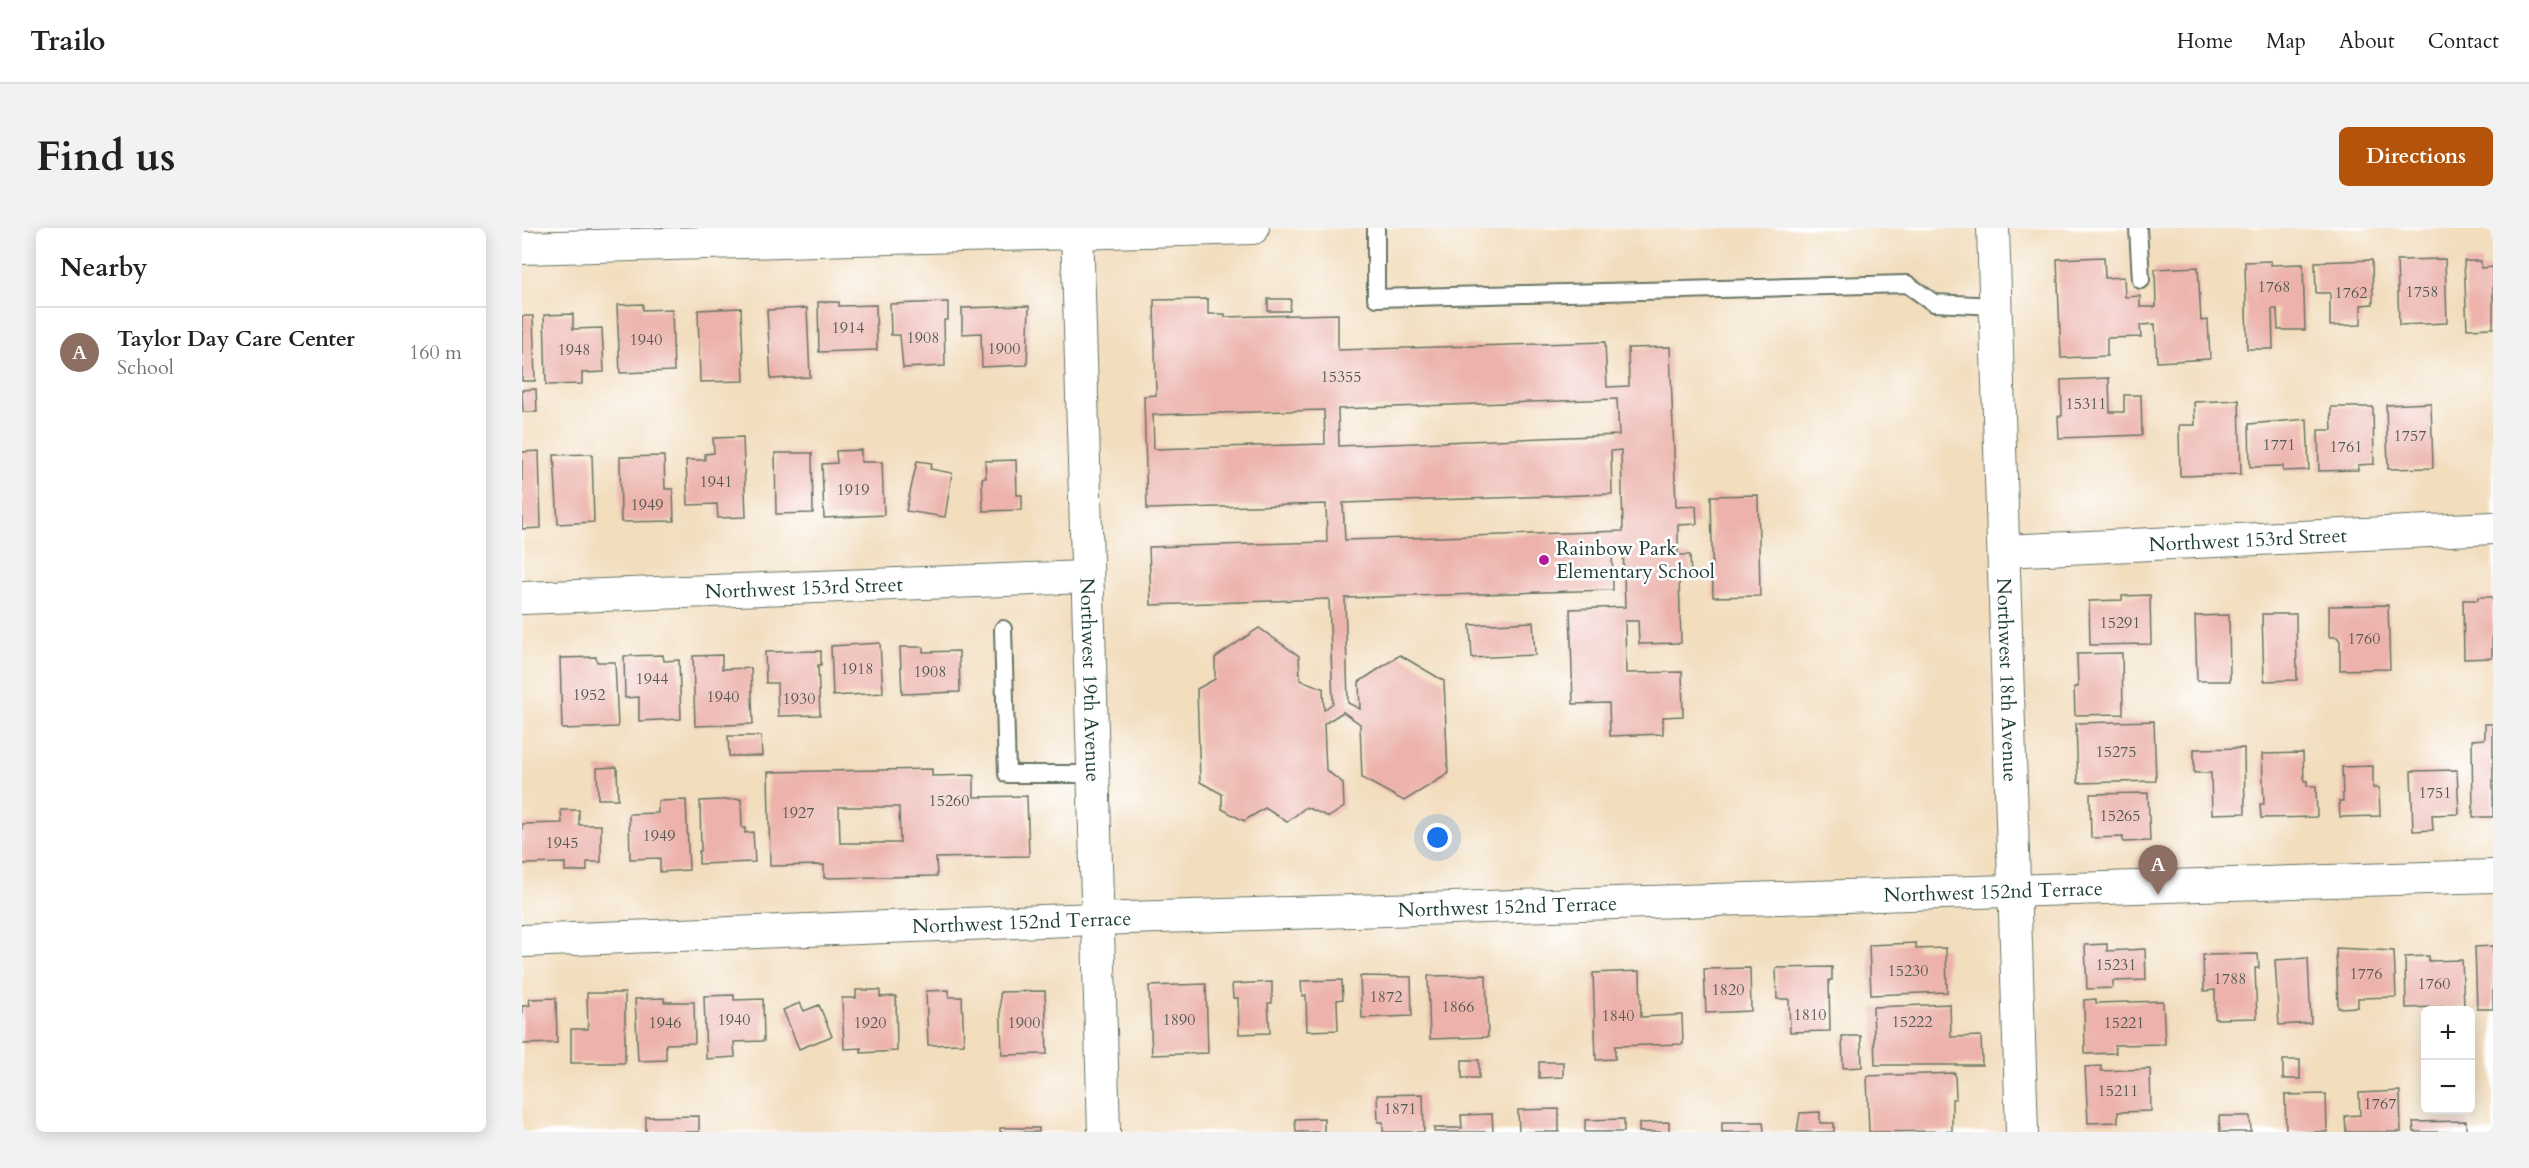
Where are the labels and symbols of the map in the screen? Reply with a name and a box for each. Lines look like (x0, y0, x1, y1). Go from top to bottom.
house number: 1768 (2258, 276, 2290, 298)
house number: 1758 (2406, 281, 2438, 303)
house number: 1762 (2335, 282, 2367, 304)
house number: 1914 (832, 317, 864, 339)
house number: 1908 (907, 327, 939, 349)
house number: 1940 (630, 329, 662, 351)
house number: 1900 (988, 338, 1020, 360)
house number: 1948 (558, 339, 590, 361)
house number: 15355 (1321, 366, 1361, 388)
house number: 15311 (2066, 393, 2106, 415)
house number: 1757 (2394, 425, 2426, 447)
house number: 1771 (2263, 434, 2295, 456)
house number: 1761 (2330, 436, 2362, 458)
house number: 1941 (700, 471, 732, 493)
house number: 1919 (837, 479, 869, 501)
house number: 1949 (631, 494, 663, 516)
street label: Northwest 153rd Street (2148, 521, 2348, 558)
place label: Rainbow Park Elementary School (1556, 535, 1715, 585)
marker: Rainbow Park Elementary School (1537, 553, 1551, 567)
street label: Northwest 153rd Street (704, 570, 904, 605)
street label: Northwest 19th Avenue (1074, 577, 1107, 782)
street label: Northwest 18th Avenue (1991, 577, 2024, 782)
house number: 15291 (2100, 612, 2140, 634)
house number: 1760 (2348, 628, 2380, 650)
house number: 1918 (841, 658, 873, 680)
house number: 1908 (914, 661, 946, 683)
house number: 1944 (636, 668, 668, 690)
house number: 1952 (573, 684, 605, 706)
house number: 1940 (707, 686, 739, 708)
house number: 1930 (783, 688, 815, 710)
house number: 15275 (2096, 741, 2136, 763)
house number: 1751 (2419, 782, 2451, 804)
house number: 15260 (929, 790, 969, 812)
house number: 1927 (782, 802, 814, 824)
house number: 15265 (2100, 805, 2140, 827)
your location (1423, 823, 1452, 852)
house number: 1949 (643, 825, 675, 847)
house number: 1945 (546, 832, 578, 854)
pin: A (2138, 846, 2178, 895)
street label: Northwest 152nd Terrace (1883, 875, 2103, 908)
street label: Northwest 152nd Terrace (1397, 889, 1617, 923)
street label: Northwest 152nd Terrace (911, 904, 1132, 940)
house number: 15231 (2096, 954, 2136, 976)
house number: 15230 (1888, 960, 1928, 982)
house number: 1776 (2350, 963, 2382, 985)
house number: 1788 (2214, 968, 2246, 990)
house number: 1760 (2418, 973, 2450, 995)
house number: 1820 (1712, 979, 1744, 1001)
house number: 1872 (1370, 986, 1402, 1008)
house number: 1866 (1442, 996, 1474, 1018)
house number: 1810 (1794, 1004, 1826, 1026)
house number: 1840 (1602, 1005, 1634, 1027)
house number: 1940 (718, 1009, 750, 1031)
house number: 1890 (1163, 1009, 1195, 1031)
house number: 15222 (1892, 1011, 1932, 1033)
house number: 1946 (649, 1012, 681, 1034)
house number: 1920 (854, 1012, 886, 1034)
house number: 1900 (1008, 1012, 1040, 1034)
house number: 15221 (2104, 1012, 2144, 1034)
house number: 15211 (2098, 1080, 2138, 1102)
house number: 1767 (2364, 1093, 2396, 1115)
house number: 1871 (1384, 1098, 1416, 1120)

